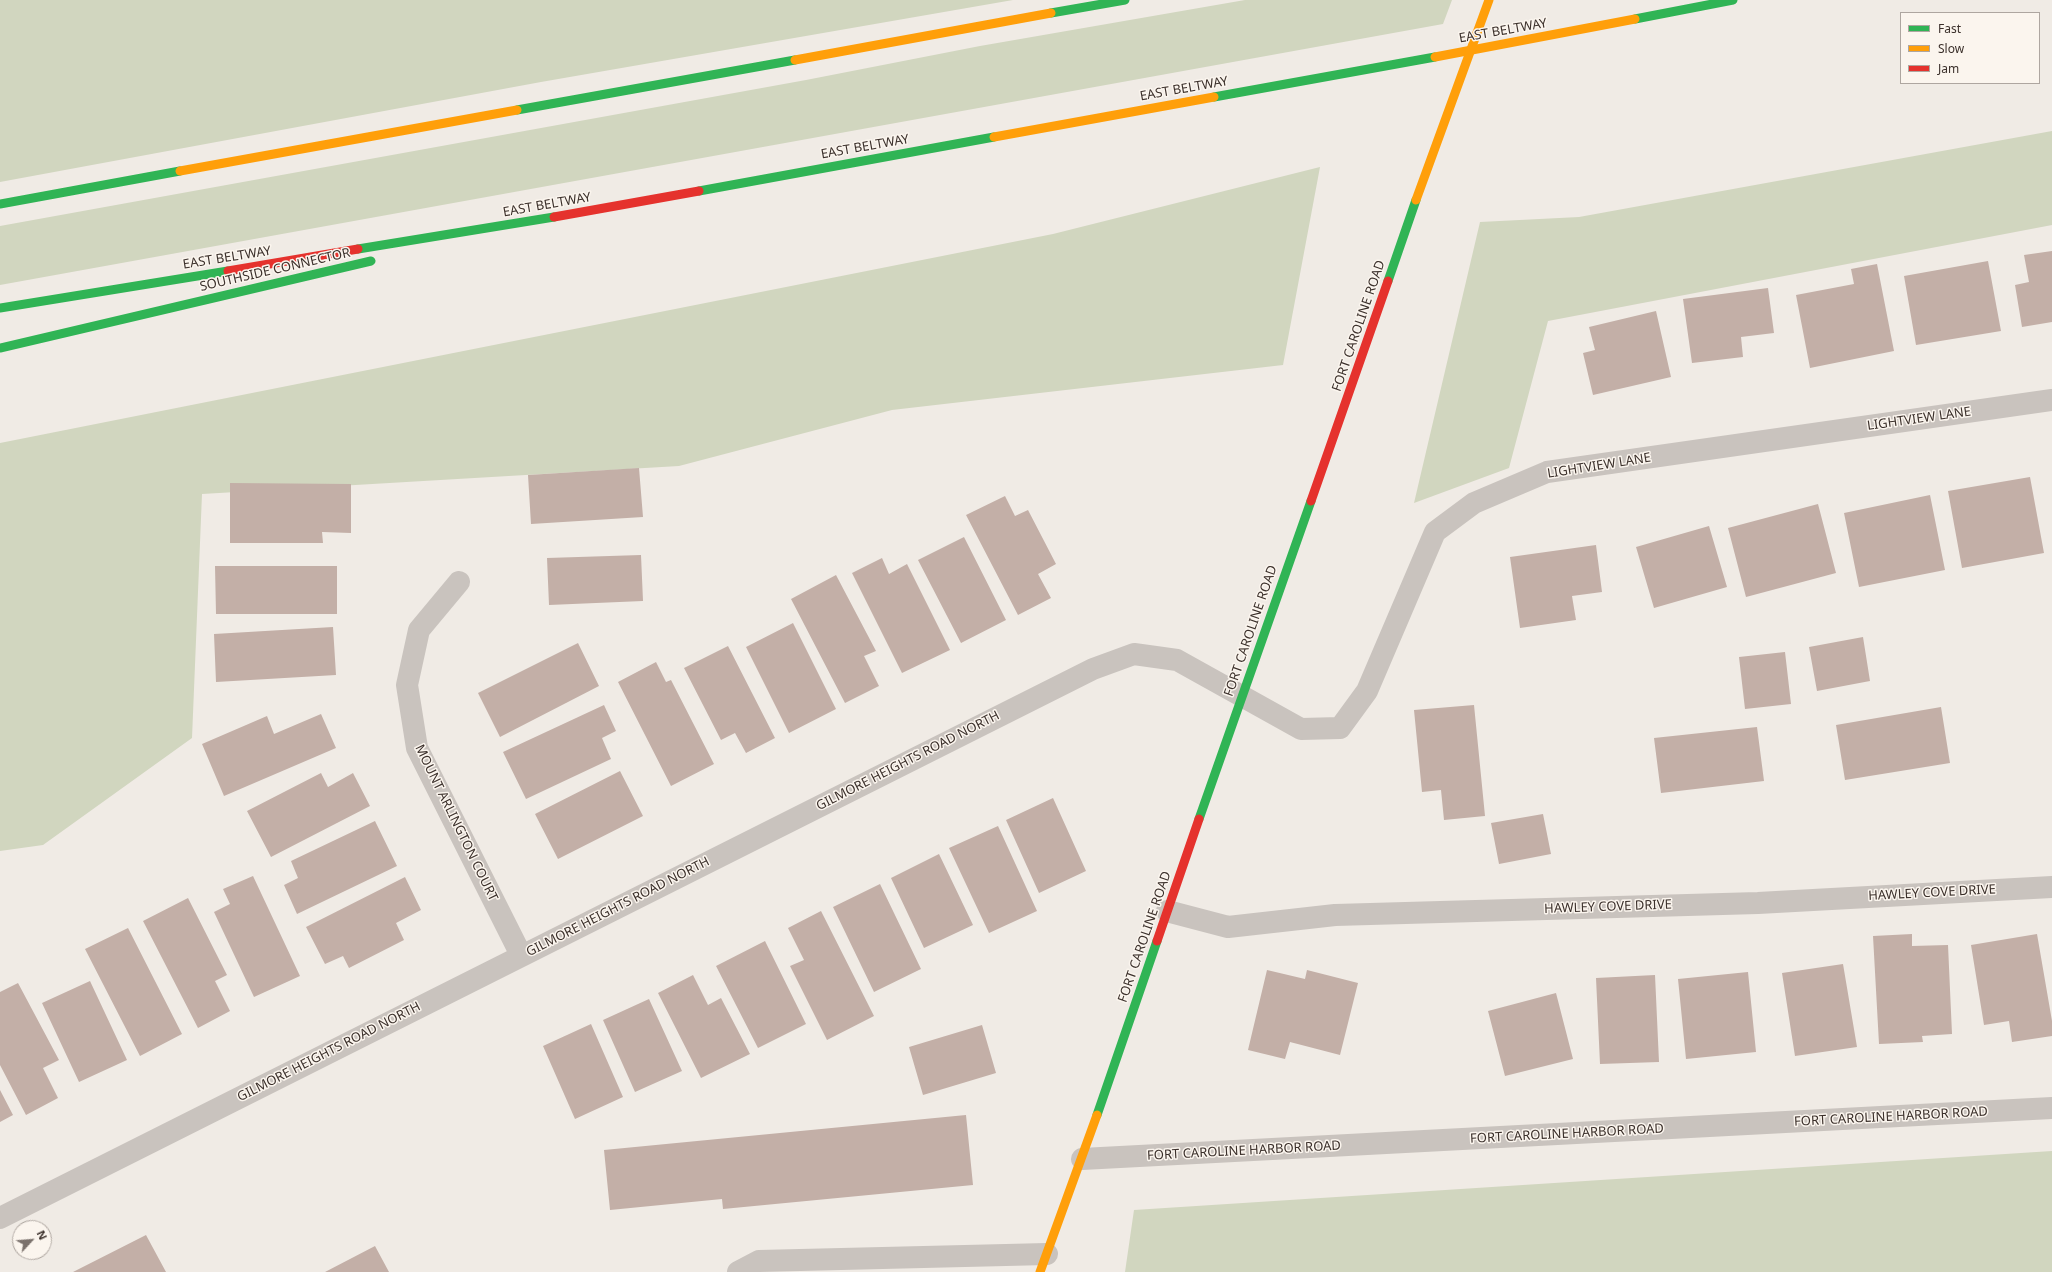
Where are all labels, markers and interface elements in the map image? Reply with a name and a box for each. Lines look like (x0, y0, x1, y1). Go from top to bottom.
legend (1900, 12, 2040, 84)
street label: EAST BELTWAY (1458, 16, 1548, 46)
text: Fast (1938, 20, 1961, 37)
text: Slow (1938, 40, 1964, 57)
text: Jam (1938, 60, 1959, 77)
street label: EAST BELTWAY (1139, 74, 1229, 104)
street label: EAST BELTWAY (820, 132, 910, 162)
street label: EAST BELTWAY (502, 190, 592, 220)
street label: EAST BELTWAY (182, 243, 272, 273)
street label: SOUTHSIDE CONNECTOR (198, 245, 352, 295)
street label: FORT CAROLINE ROAD (1329, 258, 1389, 394)
street label: LIGHTVIEW LANE (1866, 404, 1972, 434)
street label: LIGHTVIEW LANE (1546, 450, 1652, 482)
street label: FORT CAROLINE ROAD (1221, 563, 1281, 699)
street label: GILMORE HEIGHTS ROAD NORTH (814, 708, 1002, 814)
street label: MOUNT ARLINGTON COURT (411, 742, 501, 904)
street label: GILMORE HEIGHTS ROAD NORTH (524, 854, 712, 960)
street label: FORT CAROLINE ROAD (1115, 869, 1175, 1005)
street label: HAWLEY COVE DRIVE (1868, 882, 1996, 904)
street label: HAWLEY COVE DRIVE (1544, 897, 1672, 917)
street label: GILMORE HEIGHTS ROAD NORTH (235, 999, 423, 1105)
street label: FORT CAROLINE HARBOR ROAD (1794, 1104, 1988, 1130)
street label: FORT CAROLINE HARBOR ROAD (1470, 1121, 1664, 1147)
street label: FORT CAROLINE HARBOR ROAD (1147, 1138, 1341, 1164)
north arrow (12, 1220, 52, 1260)
text: N (34, 1228, 51, 1242)

